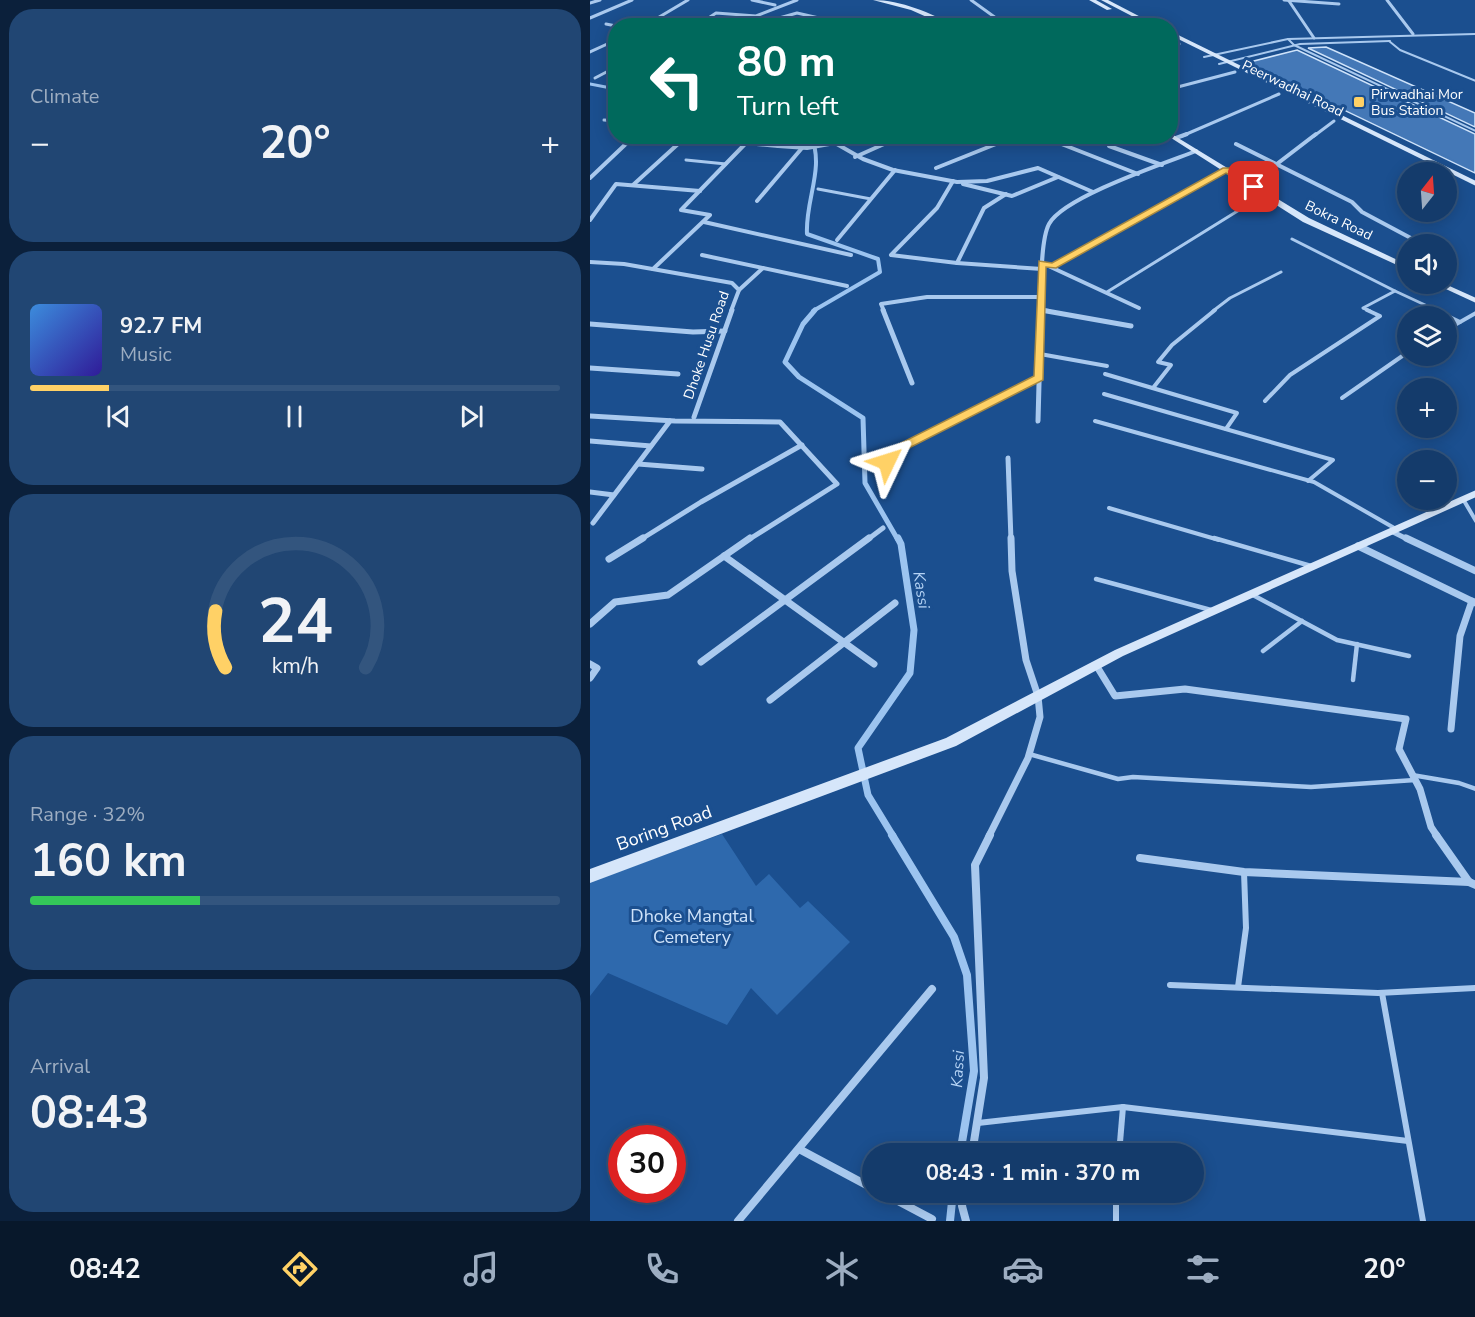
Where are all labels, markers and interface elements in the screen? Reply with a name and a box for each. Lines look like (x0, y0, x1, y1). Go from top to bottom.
text: 80 m (737, 34, 836, 91)
icon: left (638, 42, 716, 120)
street label: Peerwadhai Road (1239, 56, 1347, 121)
text: Climate (30, 83, 99, 110)
place label: Pirwadhai Mor Bus Station (1371, 85, 1463, 120)
text: Turn left (737, 88, 838, 125)
marker: Pirwadhai Mor Bus Station (1352, 95, 1366, 109)
text: 20° (259, 113, 331, 174)
text: − (30, 121, 50, 166)
text: + (540, 121, 560, 166)
pin (1228, 161, 1279, 212)
north arrow (1397, 162, 1457, 222)
map controls (1397, 162, 1457, 510)
icon: arrive (1237, 170, 1270, 203)
street label: Bokra Road (1302, 196, 1376, 245)
button: sound (1397, 234, 1457, 294)
street label: Dhoke Husu Road (679, 289, 734, 402)
button: layers (1397, 306, 1457, 366)
text: 92.7 FM (120, 311, 202, 341)
text: Music (120, 341, 172, 368)
button: + (1397, 378, 1457, 438)
icon: previous (102, 400, 135, 433)
icon: pause (278, 400, 311, 433)
icon: next (455, 400, 488, 433)
position arrow (855, 430, 919, 494)
button: − (1397, 450, 1457, 510)
water label: Kassi (907, 570, 935, 611)
text: 24 (258, 579, 332, 664)
text: km/h (271, 651, 319, 681)
street label: Boring Road (613, 800, 715, 856)
text: Range · 32% (30, 801, 145, 828)
text: 160 km (30, 831, 187, 892)
park label: Dhoke Mangtal Cemetery (630, 904, 754, 949)
water label: Kassi (946, 1049, 970, 1088)
text: Arrival (30, 1053, 90, 1080)
text: 08:43 (30, 1083, 149, 1144)
speed limit sign: 30 (608, 1125, 686, 1203)
text: 08:43 · 1 min · 370 m (926, 1158, 1140, 1188)
icon: directions (279, 1248, 321, 1290)
icon: music (460, 1248, 502, 1290)
icon: phone (641, 1248, 683, 1290)
icon: climate (821, 1248, 863, 1290)
icon: car (1002, 1248, 1044, 1290)
icon: filters (1182, 1248, 1224, 1290)
text: 08:42 (69, 1251, 141, 1288)
text: 20° (1363, 1251, 1406, 1288)

